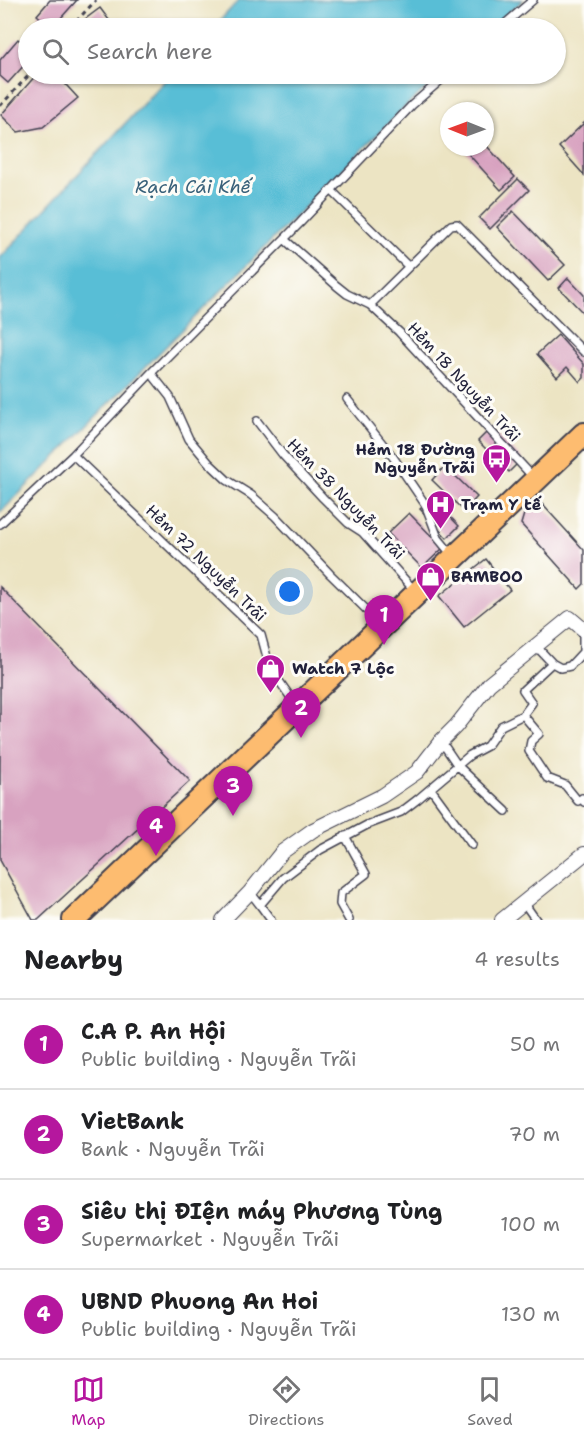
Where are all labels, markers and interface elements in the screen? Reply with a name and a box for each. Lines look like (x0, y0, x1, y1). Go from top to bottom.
search box (18, 18, 566, 84)
icon: search (39, 35, 72, 68)
text: Search here (87, 37, 213, 66)
north arrow (440, 102, 494, 156)
water label: Rạch Cái Khế (135, 175, 254, 199)
street label: Hẻm 18 Nguyễn Trãi (403, 318, 525, 446)
street label: Hẻm 38 Nguyễn Trãi (283, 434, 409, 564)
place label: Hẻm 18 Đường Nguyễn Trãi (355, 439, 475, 478)
bus stop icon: Hẻm 18 Đường Nguyễn Trãi (480, 442, 512, 484)
hospital icon: Trạm Y tế (424, 488, 456, 530)
place label: Trạm Y tế (461, 494, 542, 515)
street label: Hẻm 72 Nguyễn Trãi (141, 500, 271, 626)
shop icon: BAMBOO (414, 560, 446, 602)
place label: BAMBOO (451, 566, 523, 587)
your location (275, 577, 304, 606)
pin: 1 (364, 596, 404, 645)
shop icon: Watch 7 Lộc (255, 652, 287, 694)
place label: Watch 7 Lộc (292, 658, 394, 679)
pin: 2 (282, 688, 320, 738)
pin: 3 (214, 766, 252, 816)
pin: 4 (136, 806, 176, 856)
text: Nearby (24, 942, 123, 977)
text: 4 results (474, 946, 560, 972)
text: C.A P. An Hội (81, 1017, 226, 1046)
text: 1 (39, 1031, 48, 1057)
text: 50 m (510, 1031, 560, 1057)
text: Public building · Nguyễn Trãi (81, 1046, 357, 1072)
text: VietBank (81, 1107, 184, 1136)
text: 2 (37, 1121, 51, 1147)
text: 70 m (508, 1121, 560, 1147)
text: Bank · Nguyễn Trãi (81, 1136, 265, 1162)
text: Siêu thị ĐIện máy Phương Tùng (81, 1197, 442, 1226)
text: 3 (37, 1211, 51, 1237)
text: 100 m (500, 1211, 560, 1237)
text: Supermarket · Nguyễn Trãi (81, 1226, 339, 1252)
text: UBND Phuong An Hoi (81, 1287, 318, 1316)
text: 4 (37, 1301, 51, 1327)
text: 130 m (501, 1301, 560, 1327)
text: Public building · Nguyễn Trãi (81, 1316, 357, 1342)
tab: Map (71, 1373, 106, 1430)
tab: Directions (248, 1373, 325, 1430)
tab: Saved (467, 1373, 513, 1430)

